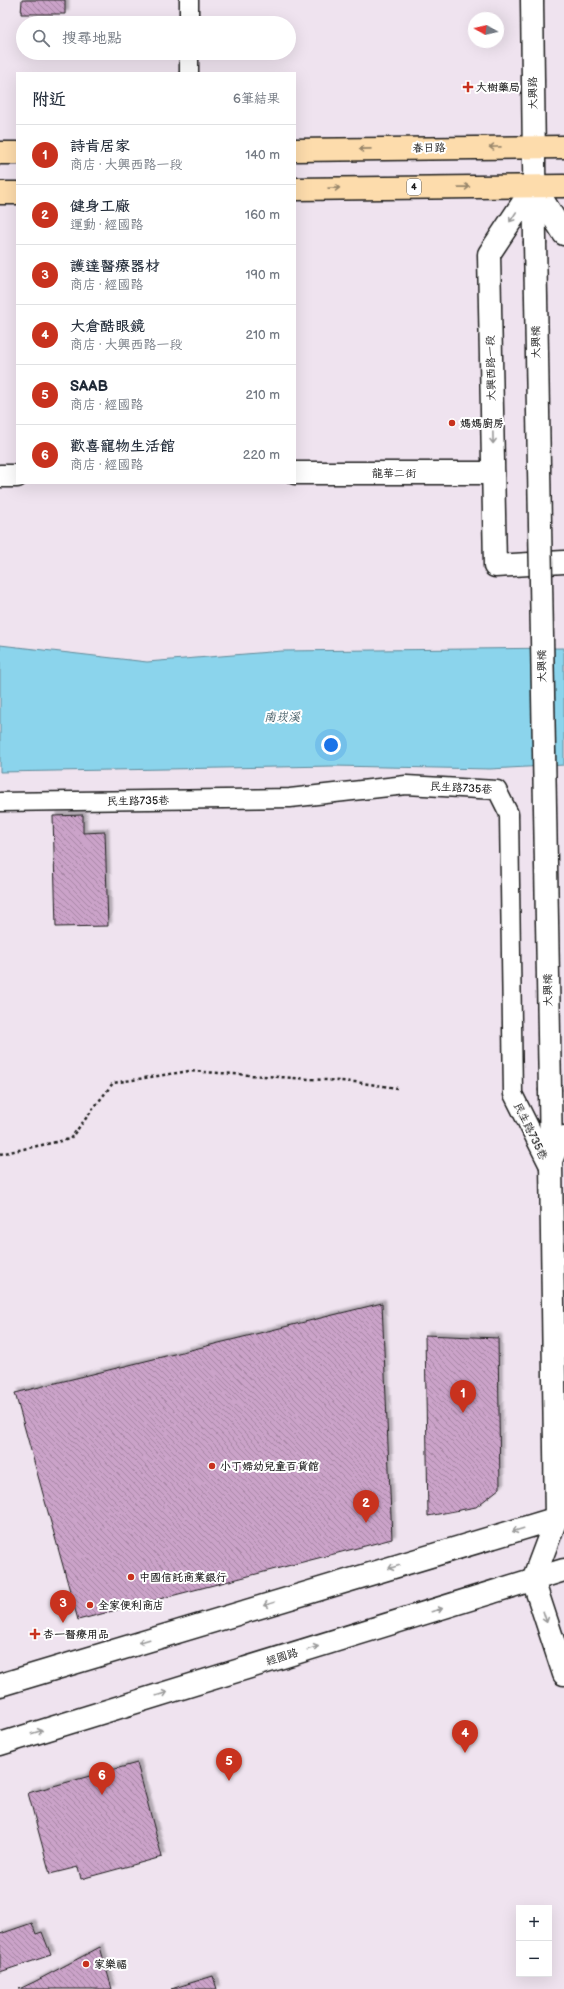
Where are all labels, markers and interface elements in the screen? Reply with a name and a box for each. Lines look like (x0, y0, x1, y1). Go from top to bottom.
north arrow (468, 12, 504, 48)
search box (16, 16, 296, 60)
icon: search (30, 27, 52, 49)
text: 搜尋地點 (62, 29, 122, 48)
street label: 大興路 (526, 76, 540, 110)
place label: 大樹藥局 (476, 81, 520, 94)
marker: 大樹藥局 (463, 82, 473, 92)
text: 附近 (32, 90, 66, 110)
text: 6筆結果 (233, 91, 280, 107)
text: 詩肯居家 (70, 137, 130, 156)
street label: 春日路 (412, 141, 446, 155)
one-way arrow (489, 143, 502, 151)
one-way arrow (359, 145, 372, 153)
text: 1 (42, 147, 48, 163)
text: 140 m (245, 147, 280, 163)
text: 商店 · 大興西路一段 (70, 157, 182, 173)
road number: 4 (407, 179, 421, 195)
one-way arrow (457, 183, 470, 190)
one-way arrow (327, 184, 340, 192)
text: 健身工廠 (70, 197, 130, 216)
text: 2 (41, 207, 49, 223)
text: 160 m (245, 207, 280, 223)
one-way arrow (509, 212, 517, 223)
text: 運動 · 經國路 (70, 217, 143, 233)
text: 護達醫療器材 (70, 257, 160, 276)
text: 3 (41, 267, 49, 283)
text: 190 m (246, 267, 280, 283)
text: 商店 · 經國路 (70, 277, 143, 293)
text: 大倉酷眼鏡 (70, 317, 145, 336)
street label: 大興橋 (529, 325, 543, 359)
text: 4 (41, 327, 49, 343)
text: 210 m (246, 327, 280, 343)
street label: 大興西路一段 (484, 335, 498, 401)
text: 商店 · 大興西路一段 (70, 337, 182, 353)
text: SAAB (70, 377, 108, 396)
text: 5 (41, 387, 49, 403)
text: 210 m (246, 387, 280, 403)
text: 商店 · 經國路 (70, 397, 143, 413)
place label: 媽媽廚房 (460, 417, 504, 430)
marker: 媽媽廚房 (447, 418, 457, 428)
one-way arrow (489, 431, 496, 444)
text: 歡喜寵物生活館 (70, 437, 175, 456)
text: 6 (41, 447, 49, 463)
text: 220 m (243, 447, 280, 463)
text: 商店 · 經國路 (70, 457, 143, 473)
street label: 龍華二街 (372, 467, 417, 480)
street label: 大興橋 (535, 649, 549, 683)
water label: 南崁溪 (264, 710, 301, 725)
your location (321, 735, 341, 755)
street label: 民生路735巷 (429, 780, 493, 796)
street label: 民生路735巷 (107, 794, 169, 808)
street label: 大興橋 (541, 973, 555, 1007)
street label: 民生路735巷 (511, 1100, 551, 1162)
pin: 1 (450, 1380, 476, 1413)
place label: 小丁婦幼兒童百貨館 (220, 1460, 319, 1473)
marker: 小丁婦幼兒童百貨館 (207, 1461, 217, 1471)
pin: 2 (353, 1490, 379, 1523)
one-way arrow (512, 1527, 525, 1534)
one-way arrow (387, 1564, 400, 1571)
place label: 中國信託商業銀行 (139, 1571, 227, 1584)
marker: 中國信託商業銀行 (126, 1572, 136, 1582)
pin: 3 (50, 1590, 76, 1623)
place label: 全家便利商店 (98, 1599, 164, 1612)
marker: 全家便利商店 (85, 1600, 95, 1610)
one-way arrow (263, 1601, 276, 1608)
one-way arrow (430, 1606, 443, 1613)
one-way arrow (542, 1611, 550, 1623)
place label: 杏一醫療用品 (43, 1628, 109, 1641)
marker: 杏一醫療用品 (30, 1629, 40, 1639)
one-way arrow (138, 1638, 151, 1645)
one-way arrow (306, 1644, 319, 1651)
street label: 經國路 (264, 1646, 300, 1668)
one-way arrow (155, 1690, 168, 1697)
pin: 4 (452, 1720, 478, 1753)
one-way arrow (31, 1728, 44, 1735)
pin: 5 (216, 1748, 242, 1781)
pin: 6 (89, 1762, 115, 1795)
map controls (516, 1905, 552, 1977)
button: + (516, 1905, 552, 1941)
button: − (516, 1941, 552, 1977)
place label: 家樂福 (94, 1958, 127, 1971)
marker: 家樂福 (81, 1959, 91, 1969)

